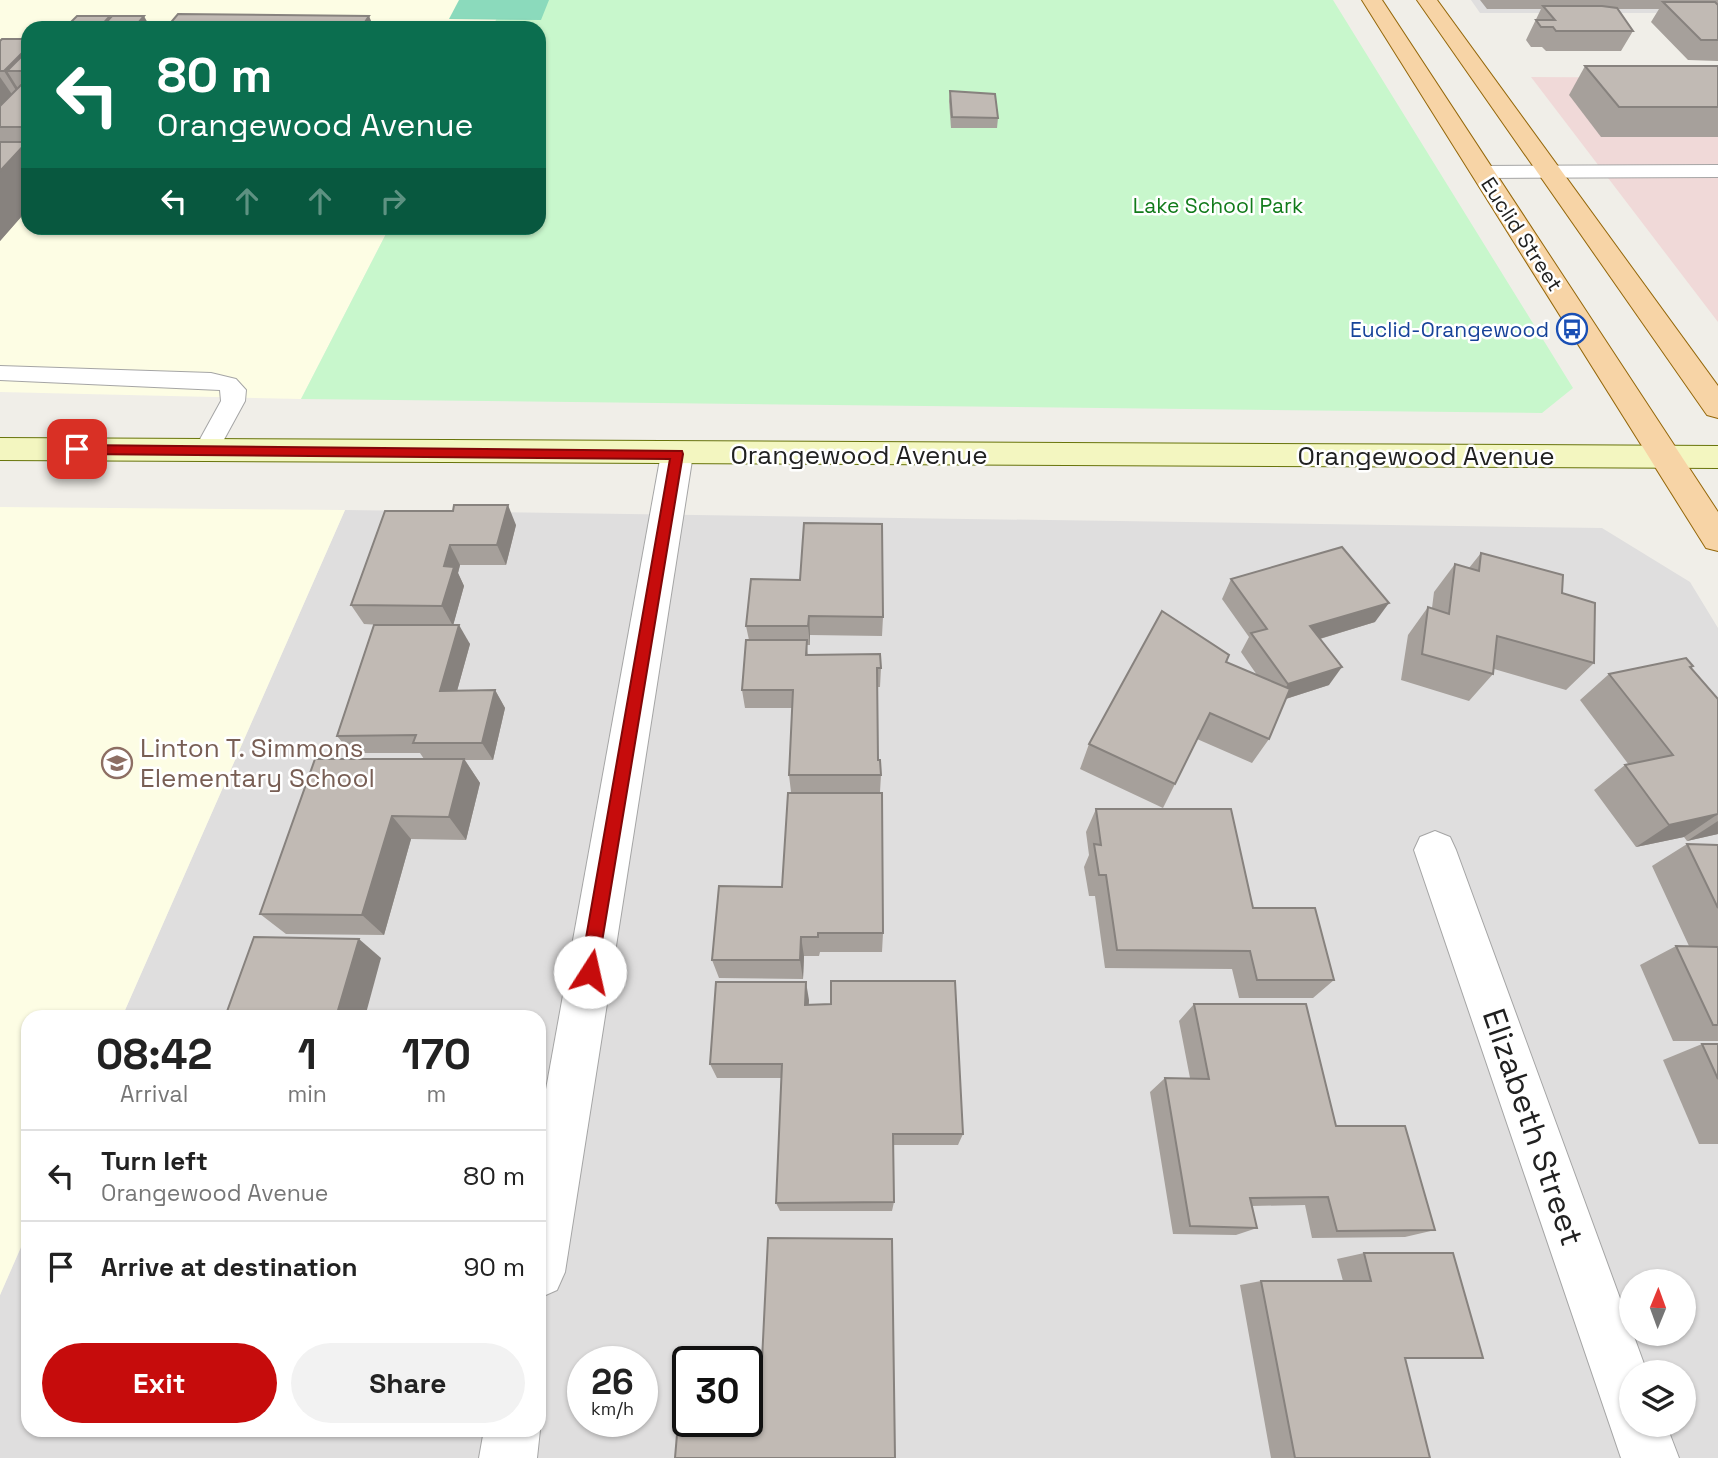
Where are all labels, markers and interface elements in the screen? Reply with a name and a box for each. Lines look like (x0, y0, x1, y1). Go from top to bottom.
text: 80 m (157, 44, 272, 106)
icon: left (42, 49, 133, 140)
text: Orangewood Avenue (157, 105, 473, 145)
street label: Euclid Street (1475, 172, 1569, 296)
icon: left (155, 182, 193, 220)
icon: ahead (228, 182, 266, 220)
icon: ahead (301, 182, 339, 220)
icon: right (374, 182, 412, 220)
park label: Lake School Park (1133, 192, 1303, 219)
bus stop icon: Euclid-Orangewood (1555, 312, 1589, 346)
place label: Euclid-Orangewood (1350, 316, 1549, 343)
pin (47, 419, 107, 479)
icon: arrive (58, 430, 96, 468)
street label: Orangewood Avenue (730, 438, 988, 472)
street label: Orangewood Avenue (1297, 439, 1555, 473)
place label: Linton T. Simmons Elementary School (140, 731, 375, 795)
school or university icon: Linton T. Simmons Elementary School (100, 746, 134, 780)
position arrow (553, 935, 627, 1009)
street label: Elizabeth Street (1474, 1003, 1592, 1251)
text: 08:42 (96, 1028, 212, 1081)
text: 1 (298, 1028, 317, 1081)
text: 170 (402, 1028, 471, 1081)
text: Arrival (120, 1079, 188, 1109)
text: min (287, 1079, 327, 1109)
text: m (427, 1079, 446, 1109)
text: Turn left (101, 1144, 208, 1178)
icon: left (42, 1157, 80, 1195)
text: 80 m (463, 1159, 525, 1193)
text: Orangewood Avenue (101, 1178, 328, 1208)
icon: arrive (42, 1248, 80, 1286)
text: Arrive at destination (101, 1250, 358, 1284)
text: 90 m (463, 1250, 525, 1284)
north arrow (1619, 1269, 1696, 1346)
map controls (1619, 1269, 1696, 1437)
button: Exit (42, 1343, 277, 1423)
button: Share (291, 1343, 525, 1423)
speed limit sign: 30 (672, 1346, 763, 1437)
text: 26 (591, 1360, 634, 1404)
button: layers (1619, 1360, 1696, 1437)
text: km/h (591, 1397, 634, 1420)

